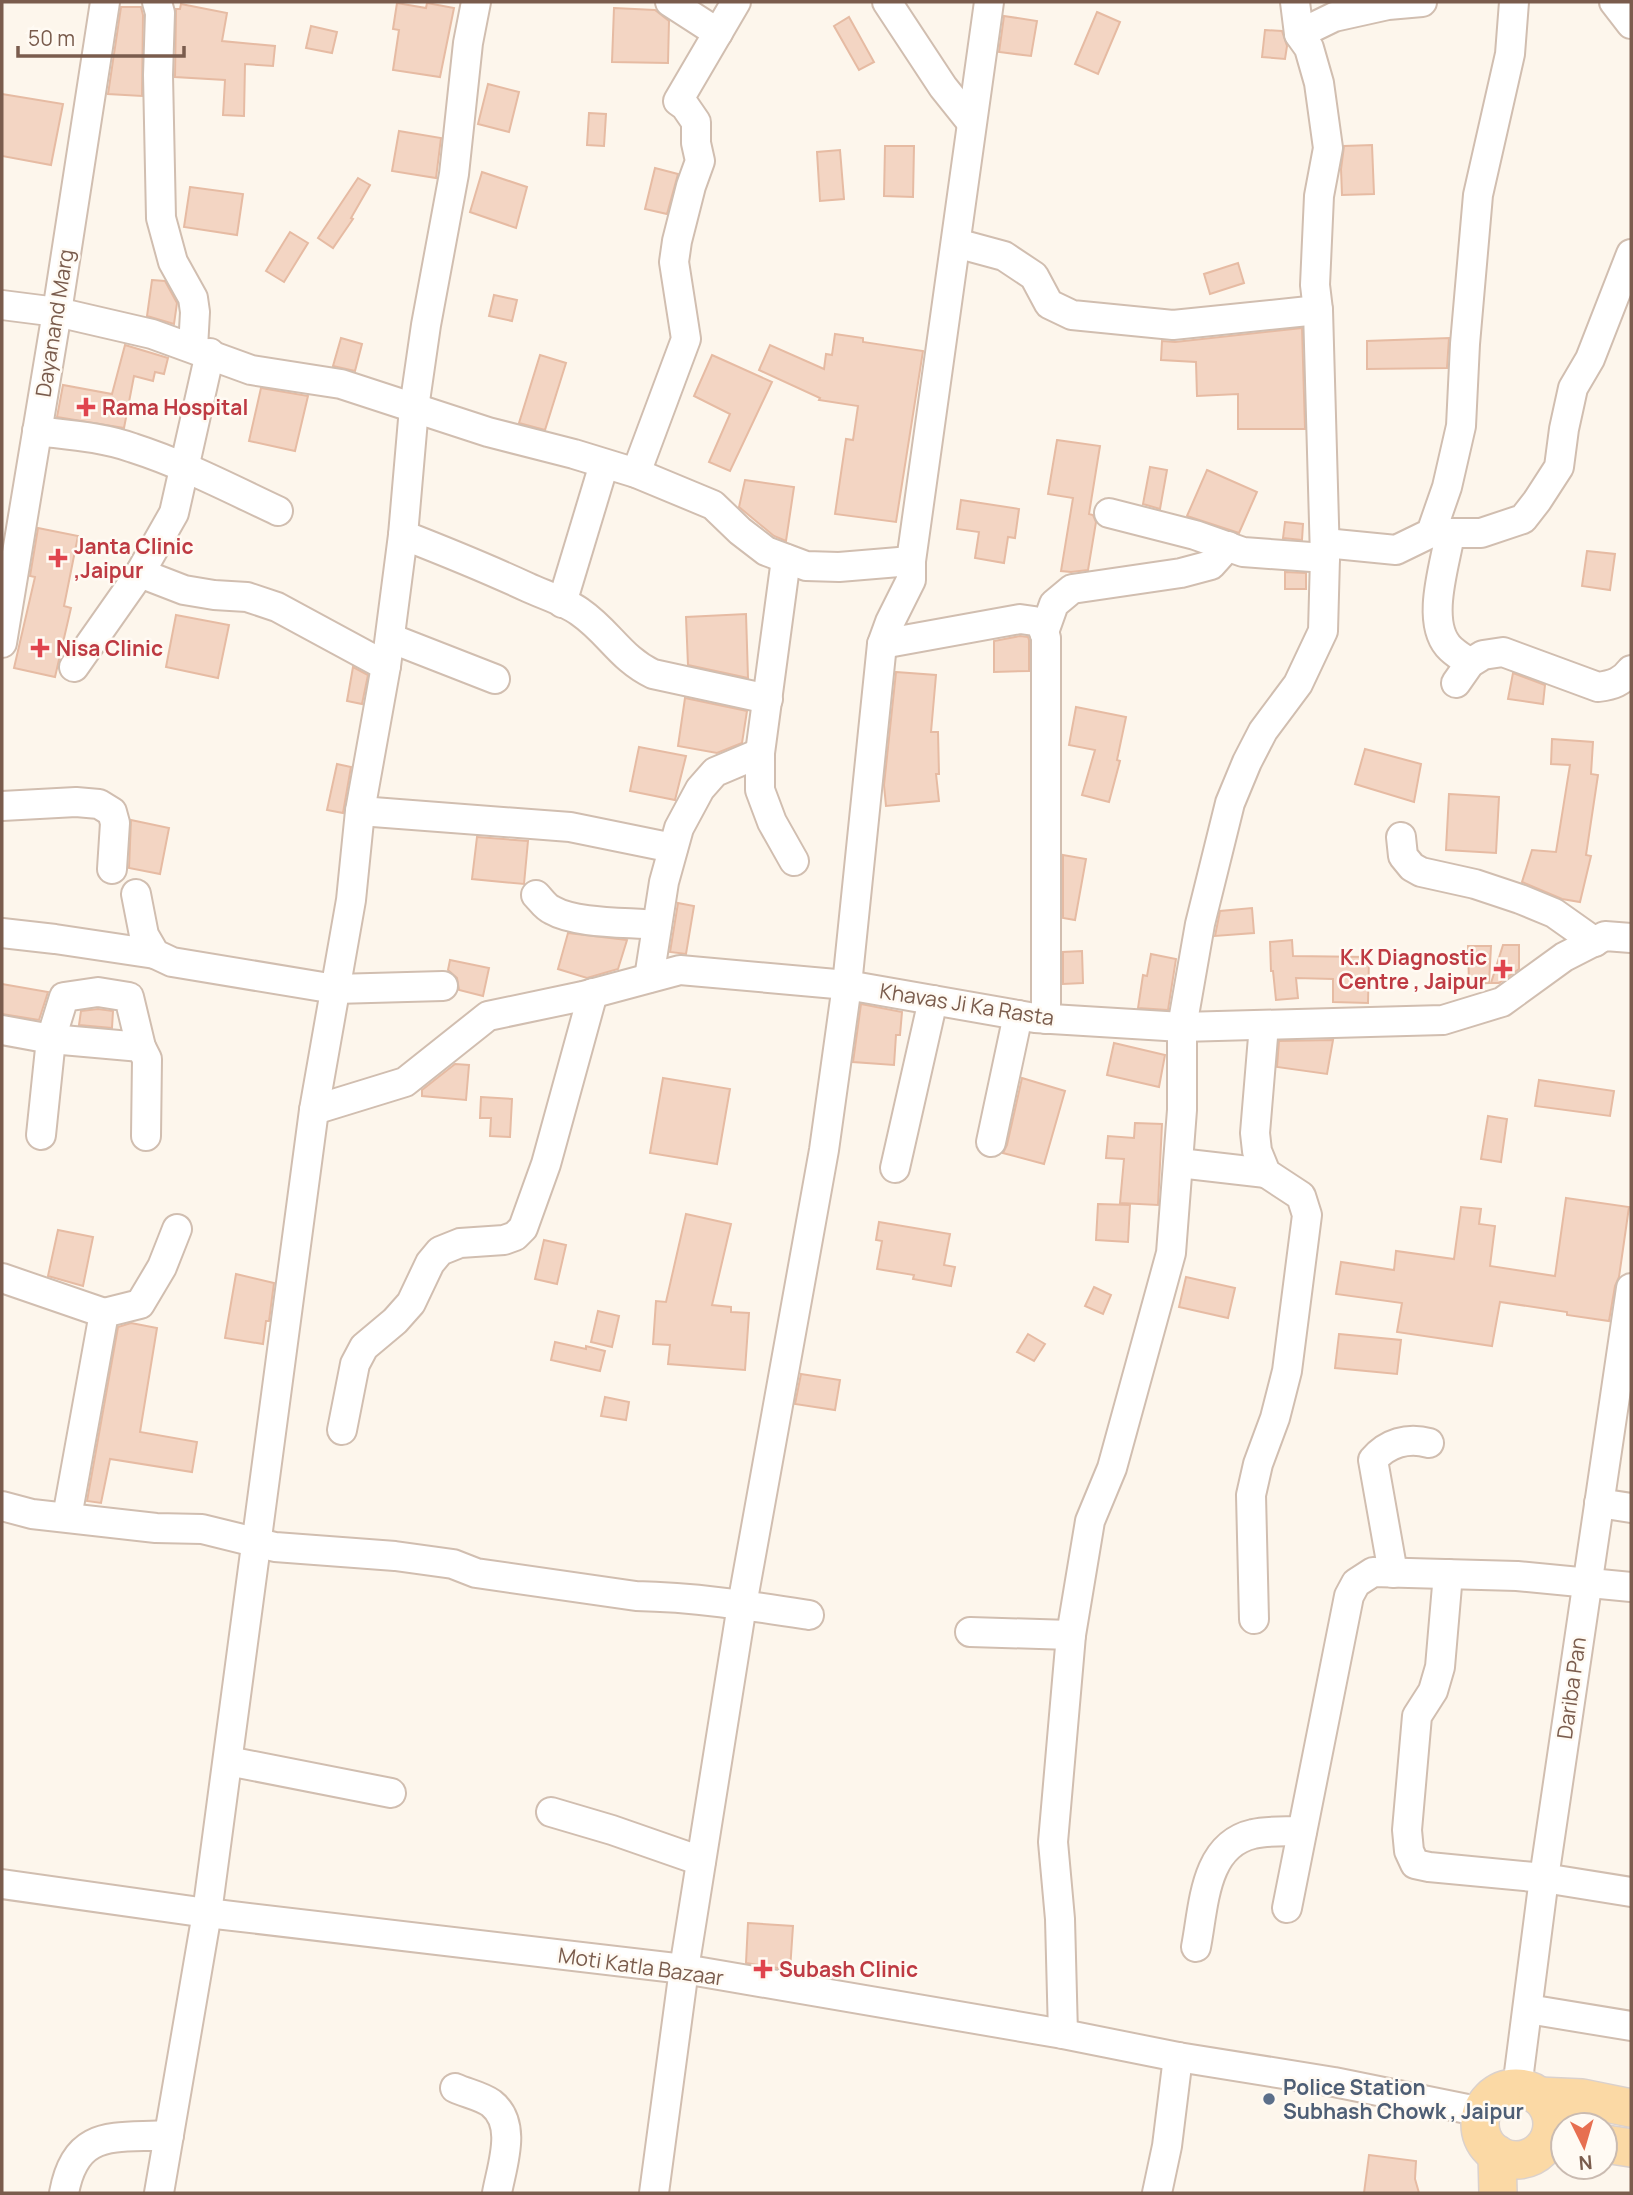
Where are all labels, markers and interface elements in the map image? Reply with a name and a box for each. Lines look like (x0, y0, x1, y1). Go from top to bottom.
scale bar (18, 14, 184, 58)
text: 50 m (28, 24, 75, 52)
street label: Dayanand Marg (28, 247, 80, 399)
place label: Rama Hospital (102, 393, 248, 421)
marker: Rama Hospital (76, 397, 96, 417)
place label: Janta Clinic ,Jaipur (74, 532, 194, 584)
marker: Janta Clinic ,Jaipur (48, 548, 68, 568)
place label: Nisa Clinic (56, 634, 163, 662)
marker: Nisa Clinic (30, 638, 50, 658)
place label: K.K Diagnostic Centre , Jaipur (1338, 943, 1487, 995)
marker: K.K Diagnostic Centre , Jaipur (1493, 959, 1513, 979)
street label: Khavas Ji Ka Rasta (878, 976, 1056, 1032)
street label: Dariba Pan (1550, 1635, 1592, 1741)
street label: Moti Katla Bazaar (556, 1941, 726, 1992)
place label: Subash Clinic (779, 1955, 918, 1983)
marker: Subash Clinic (753, 1959, 773, 1979)
place label: Police Station Subhash Chowk , Jaipur (1283, 2073, 1524, 2125)
marker: Police Station Subhash Chowk , Jaipur (1261, 2091, 1277, 2107)
north arrow (1549, 2111, 1619, 2181)
text: N (1578, 2149, 1593, 2176)

